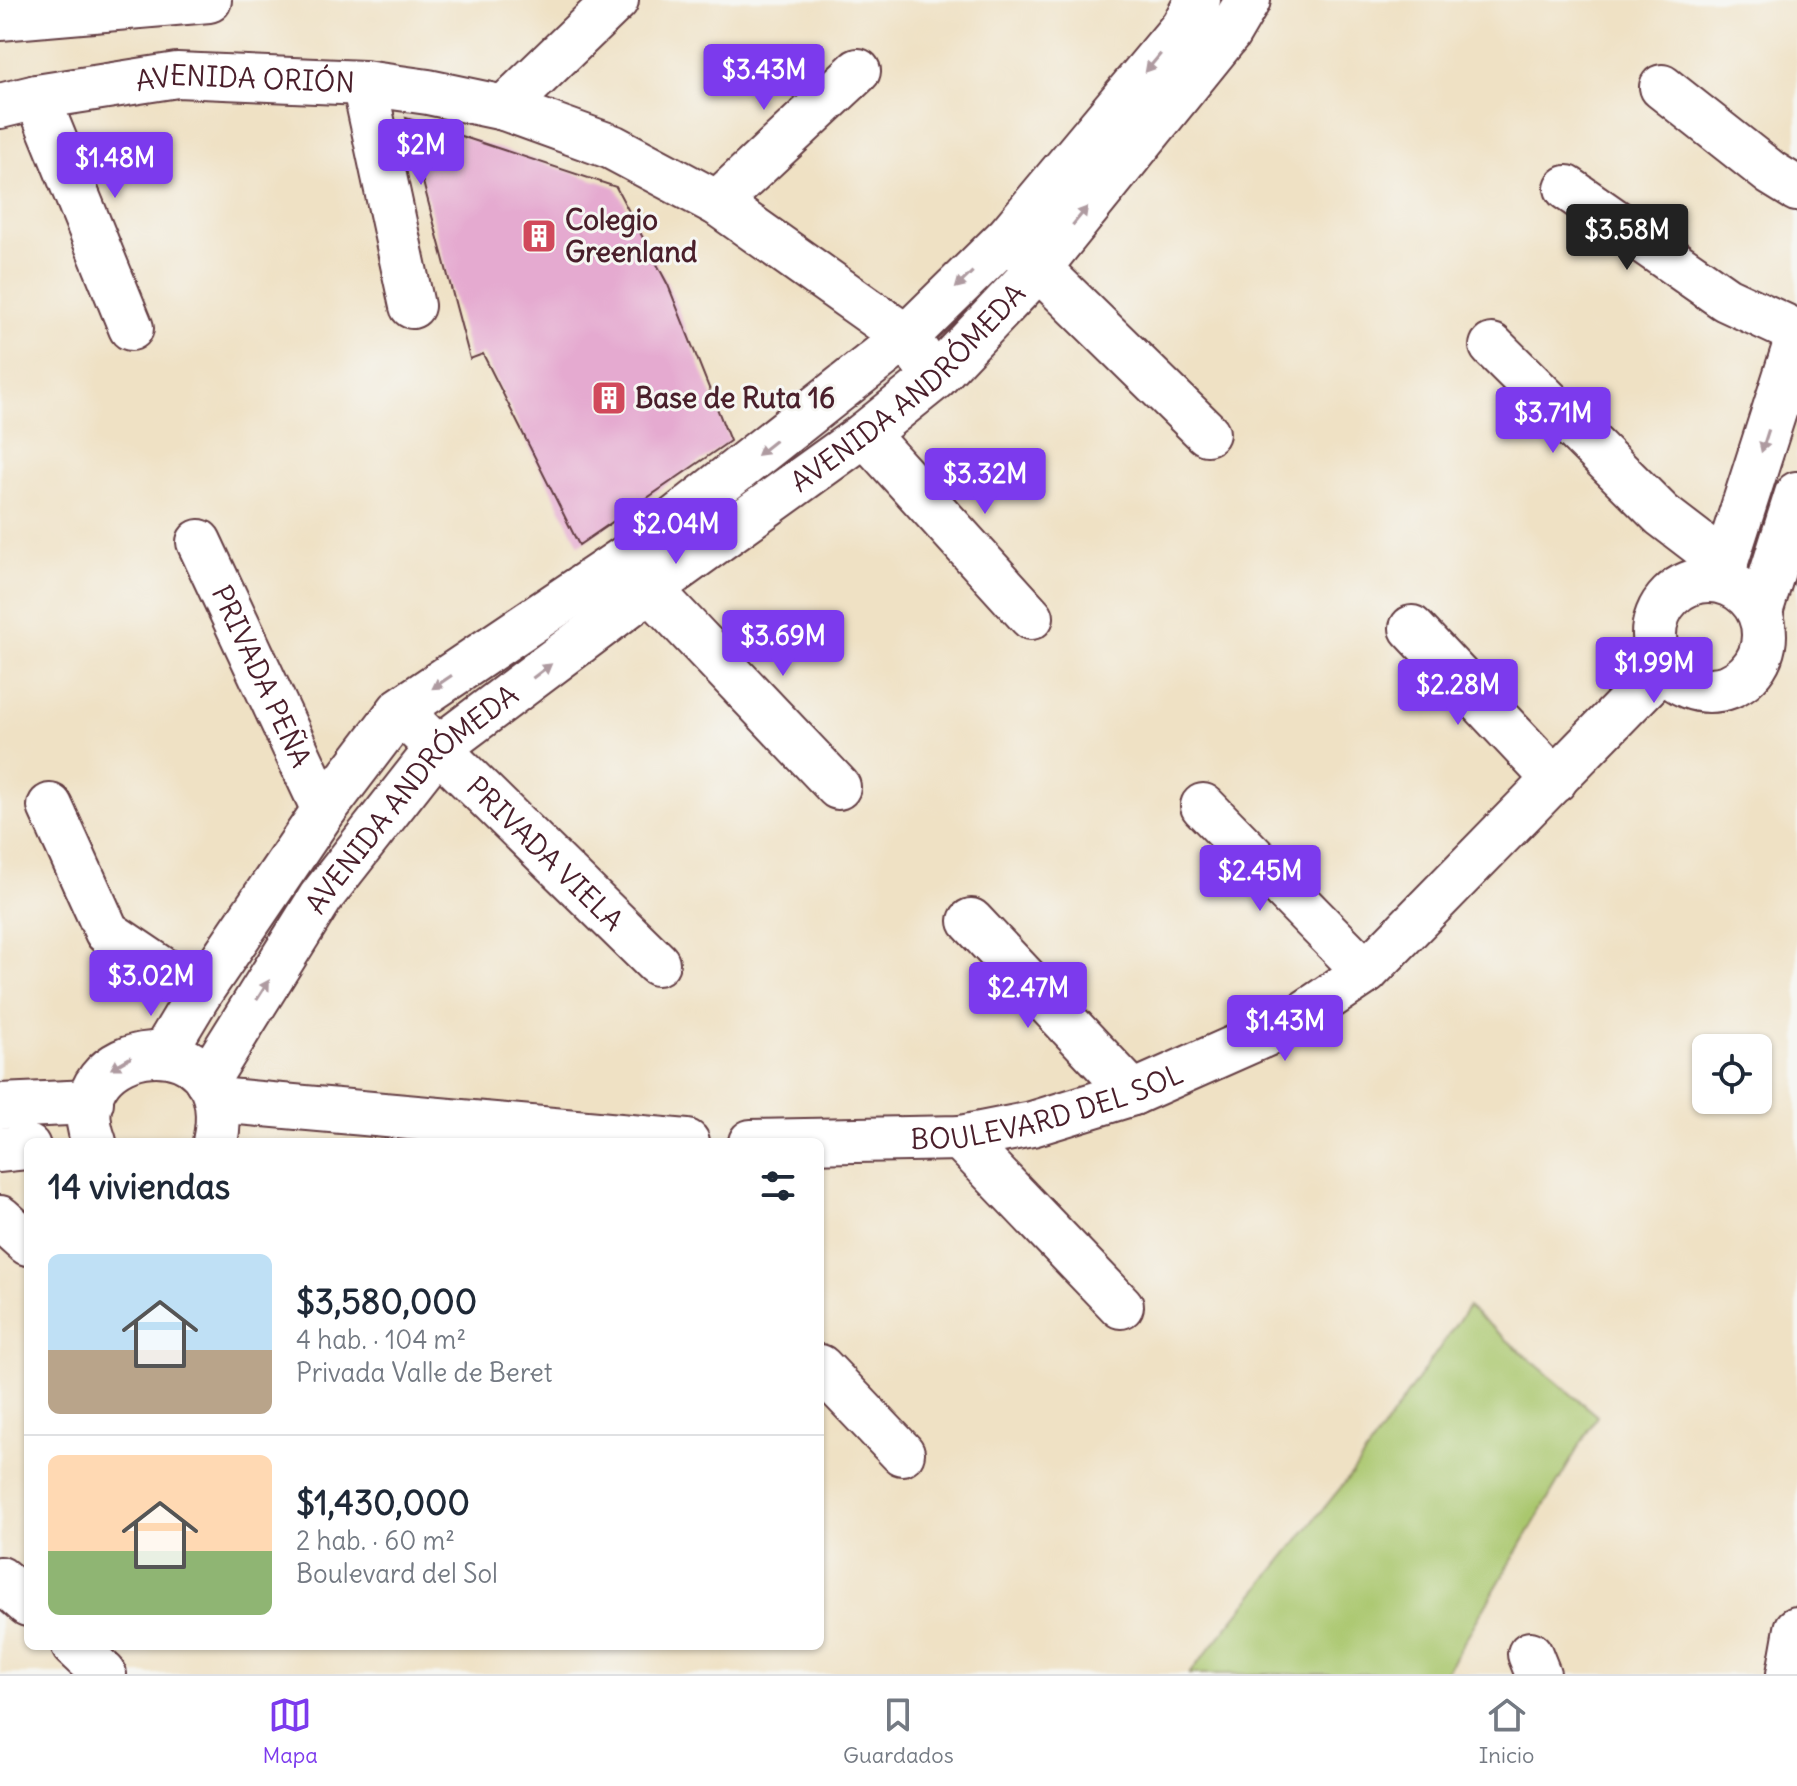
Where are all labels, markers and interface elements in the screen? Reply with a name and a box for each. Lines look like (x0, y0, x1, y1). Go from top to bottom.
pin: $3.43M (699, 44, 829, 112)
text: $3.43M (722, 53, 806, 86)
one-way arrow (1145, 53, 1162, 73)
street label: AVENIDA ORIÓN (133, 57, 356, 101)
pin: $2M (382, 119, 460, 187)
text: $2M (396, 128, 446, 161)
pin: $1.48M (50, 132, 180, 200)
text: $1.48M (75, 141, 155, 174)
place label: Colegio Greenland (565, 202, 698, 270)
pin: $3.58M (1562, 204, 1692, 272)
one-way arrow (1072, 206, 1088, 226)
text: $3.58M (1584, 213, 1670, 246)
building icon: Colegio Greenland (520, 217, 558, 255)
one-way arrow (955, 270, 974, 289)
street label: AVENIDA ANDRÓMEDA (783, 276, 1033, 500)
building icon: Base de Ruta 16 (590, 379, 628, 417)
place label: Base de Ruta 16 (635, 380, 835, 416)
pin: $3.71M (1488, 387, 1618, 455)
text: $3.71M (1514, 396, 1592, 429)
one-way arrow (1758, 429, 1771, 453)
one-way arrow (756, 439, 776, 455)
pin: $3.32M (920, 448, 1050, 516)
text: $3.32M (943, 457, 1027, 490)
pin: $2.04M (611, 498, 741, 566)
text: $2.04M (632, 507, 720, 540)
street label: PRIVADA PEÑA (204, 579, 319, 773)
pin: $3.69M (718, 610, 848, 678)
text: $3.69M (740, 619, 826, 652)
pin: $1.99M (1589, 637, 1719, 705)
text: $1.99M (1614, 646, 1694, 679)
pin: $2.28M (1393, 659, 1523, 727)
one-way arrow (531, 663, 552, 679)
text: $2.28M (1416, 668, 1500, 701)
one-way arrow (431, 674, 452, 689)
street label: AVENIDA ANDRÓMEDA (297, 676, 525, 920)
street label: PRIVADA VIELA (459, 769, 631, 938)
pin: $2.45M (1195, 845, 1325, 913)
text: $2.45M (1218, 854, 1302, 887)
pin: $3.02M (86, 950, 216, 1018)
text: $3.02M (107, 959, 195, 992)
pin: $2.47M (963, 962, 1093, 1030)
text: $2.47M (987, 971, 1069, 1004)
one-way arrow (256, 979, 270, 1001)
pin: $1.43M (1220, 995, 1350, 1063)
text: $1.43M (1245, 1004, 1325, 1037)
map controls (1692, 1034, 1772, 1114)
button: locate (1692, 1034, 1772, 1114)
street label: BOULEVARD DEL SOL (910, 1055, 1188, 1157)
one-way arrow (110, 1056, 132, 1070)
icon: filters (756, 1164, 800, 1208)
text: 14 viviendas (48, 1165, 230, 1208)
text: $3,580,000 (296, 1280, 477, 1323)
icon: home (112, 1286, 208, 1382)
text: 4 hab. · 104 m² (296, 1323, 466, 1356)
text: Privada Valle de Beret (296, 1356, 553, 1389)
text: $1,430,000 (296, 1481, 470, 1524)
icon: home (112, 1487, 208, 1583)
text: 2 hab. · 60 m² (296, 1524, 455, 1557)
text: Boulevard del Sol (296, 1557, 498, 1590)
tab: Mapa (263, 1693, 318, 1769)
tab: Guardados (843, 1693, 954, 1769)
tab: Inicio (1479, 1693, 1534, 1769)

